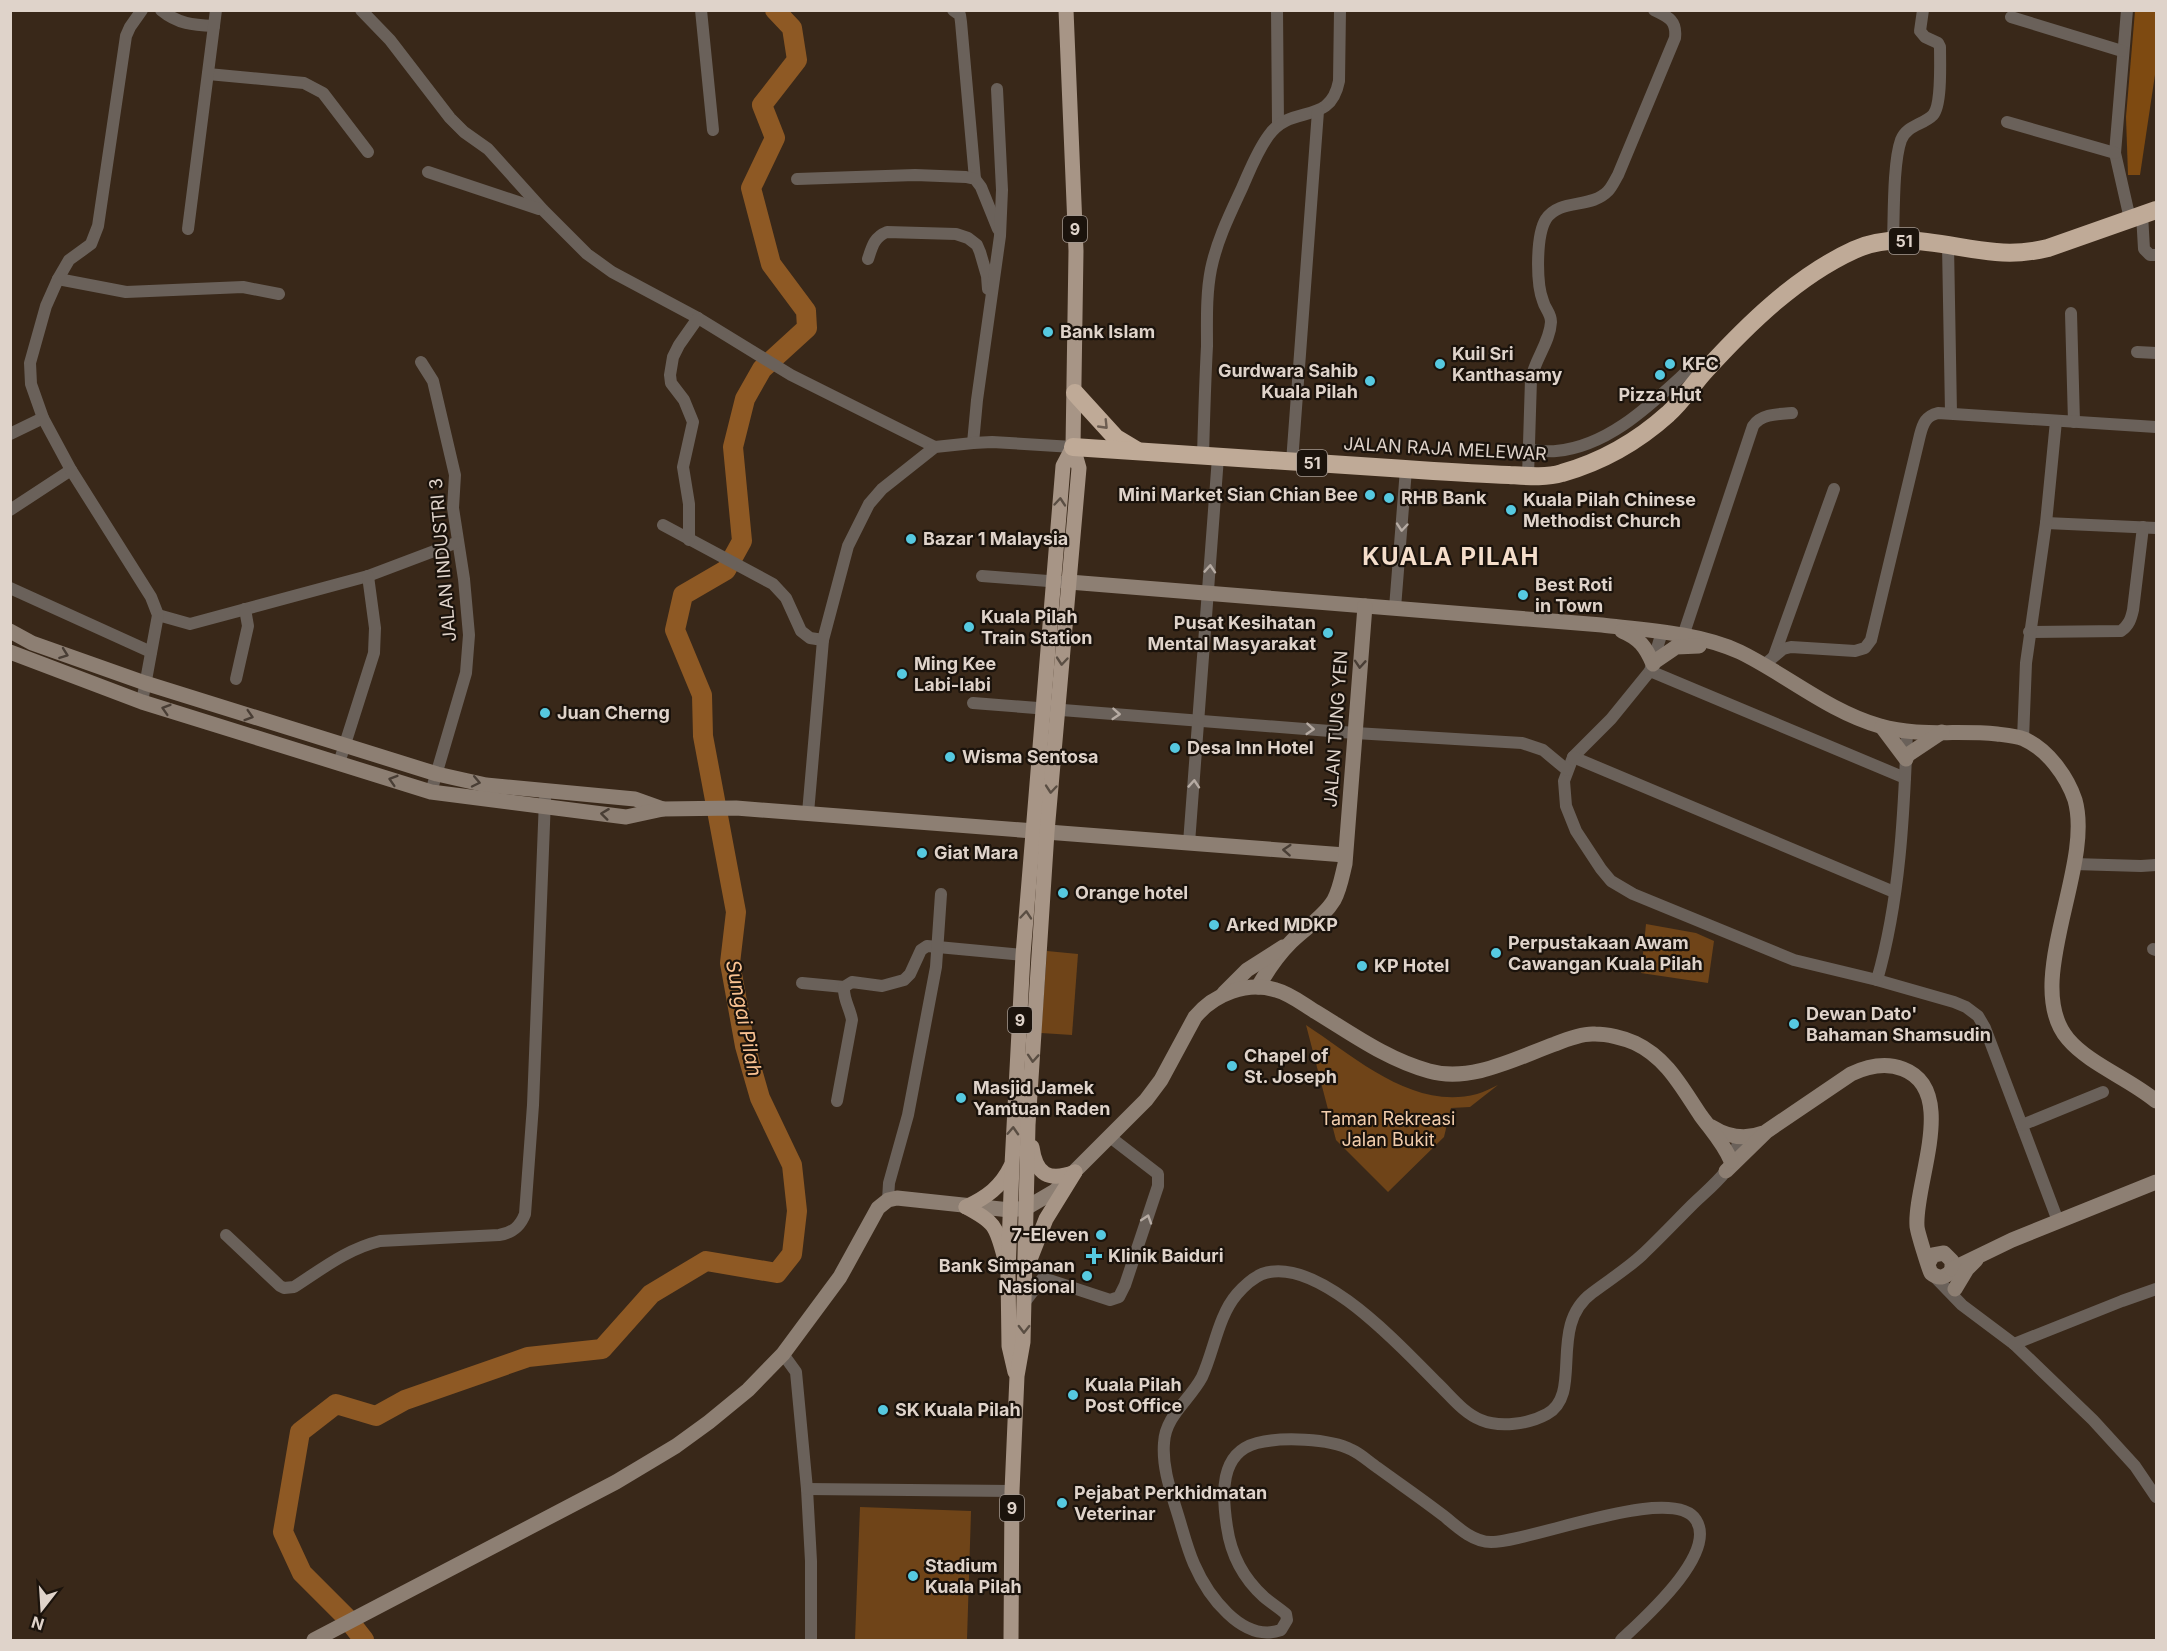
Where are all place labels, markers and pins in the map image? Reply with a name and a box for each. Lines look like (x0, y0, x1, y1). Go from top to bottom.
place label: Bank Islam (1060, 321, 1155, 342)
marker: Bank Islam (1041, 325, 1055, 339)
place label: Kuil Sri Kanthasamy (1452, 343, 1563, 385)
place label: KFC (1682, 353, 1719, 374)
marker: Kuil Sri Kanthasamy (1433, 357, 1447, 371)
marker: KFC (1663, 357, 1677, 371)
place label: Gurdwara Sahib Kuala Pilah (1218, 360, 1358, 402)
marker: Pizza Hut (1653, 368, 1667, 382)
marker: Gurdwara Sahib Kuala Pilah (1363, 374, 1377, 388)
place label: Pizza Hut (1618, 384, 1702, 405)
place label: Mini Market Sian Chian Bee (1118, 484, 1358, 505)
place label: RHB Bank (1401, 487, 1487, 508)
marker: Mini Market Sian Chian Bee (1363, 488, 1377, 502)
place label: Kuala Pilah Chinese Methodist Church (1523, 489, 1696, 531)
marker: RHB Bank (1382, 491, 1396, 505)
marker: Kuala Pilah Chinese Methodist Church (1504, 503, 1518, 517)
place label: Bazar 1 Malaysia (923, 528, 1068, 549)
marker: Bazar 1 Malaysia (904, 532, 918, 546)
place label: Best Roti in Town (1535, 574, 1613, 616)
marker: Best Roti in Town (1516, 588, 1530, 602)
place label: Kuala Pilah Train Station (981, 606, 1093, 648)
place label: Pusat Kesihatan Mental Masyarakat (1148, 612, 1316, 654)
marker: Kuala Pilah Train Station (962, 620, 976, 634)
marker: Pusat Kesihatan Mental Masyarakat (1321, 626, 1335, 640)
place label: Ming Kee Labi-labi (914, 653, 996, 695)
marker: Ming Kee Labi-labi (895, 667, 909, 681)
place label: Juan Cherng (557, 702, 670, 723)
marker: Juan Cherng (538, 706, 552, 720)
place label: Desa Inn Hotel (1187, 737, 1314, 758)
marker: Desa Inn Hotel (1168, 741, 1182, 755)
place label: Wisma Sentosa (962, 746, 1098, 767)
marker: Wisma Sentosa (943, 750, 957, 764)
place label: Giat Mara (934, 842, 1018, 863)
marker: Giat Mara (915, 846, 929, 860)
place label: Orange hotel (1075, 882, 1188, 903)
marker: Orange hotel (1056, 886, 1070, 900)
place label: Arked MDKP (1226, 914, 1338, 935)
marker: Arked MDKP (1207, 918, 1221, 932)
place label: Perpustakaan Awam Cawangan Kuala Pilah (1508, 932, 1703, 974)
marker: Perpustakaan Awam Cawangan Kuala Pilah (1489, 946, 1503, 960)
place label: KP Hotel (1374, 955, 1449, 976)
marker: KP Hotel (1355, 959, 1369, 973)
place label: Dewan Dato' Bahaman Shamsudin (1806, 1003, 1991, 1045)
marker: Dewan Dato' Bahaman Shamsudin (1787, 1017, 1801, 1031)
place label: Chapel of St. Joseph (1244, 1045, 1337, 1087)
marker: Chapel of St. Joseph (1225, 1059, 1239, 1073)
place label: Masjid Jamek Yamtuan Raden (973, 1077, 1110, 1119)
marker: Masjid Jamek Yamtuan Raden (954, 1091, 968, 1105)
place label: 7-Eleven (1012, 1224, 1089, 1245)
marker: 7-Eleven (1094, 1228, 1108, 1242)
place label: Klinik Baiduri (1108, 1245, 1224, 1266)
marker: Klinik Baiduri (1085, 1247, 1103, 1265)
place label: Bank Simpanan Nasional (939, 1255, 1075, 1297)
marker: Bank Simpanan Nasional (1080, 1269, 1094, 1283)
place label: Kuala Pilah Post Office (1085, 1374, 1183, 1416)
marker: Kuala Pilah Post Office (1066, 1388, 1080, 1402)
place label: SK Kuala Pilah (895, 1399, 1021, 1420)
marker: SK Kuala Pilah (876, 1403, 890, 1417)
place label: Pejabat Perkhidmatan Veterinar (1074, 1482, 1267, 1524)
marker: Pejabat Perkhidmatan Veterinar (1055, 1496, 1069, 1510)
place label: Stadium Kuala Pilah (925, 1555, 1022, 1597)
marker: Stadium Kuala Pilah (906, 1569, 920, 1583)

